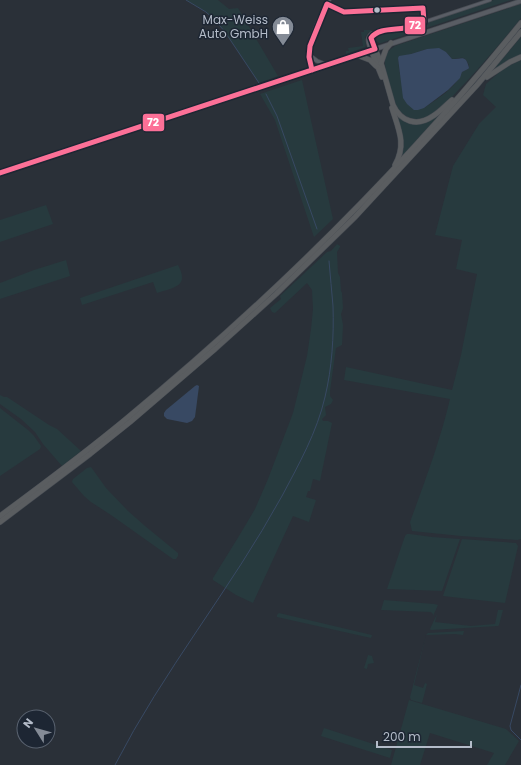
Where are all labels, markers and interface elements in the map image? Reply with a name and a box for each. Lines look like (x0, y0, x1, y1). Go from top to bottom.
unlabelled marker (372, 5, 382, 15)
place label: Max-Weiss Auto GmbH (199, 11, 268, 42)
shop icon: Max-Weiss Auto GmbH (270, 14, 296, 47)
line badge: 72 (404, 16, 426, 35)
text: 72 (409, 17, 421, 33)
line badge: 72 (142, 113, 165, 132)
text: 72 (147, 114, 159, 130)
north arrow (16, 709, 56, 749)
text: N (19, 715, 37, 731)
scale bar (377, 723, 471, 749)
text: 200 m (383, 728, 421, 745)

